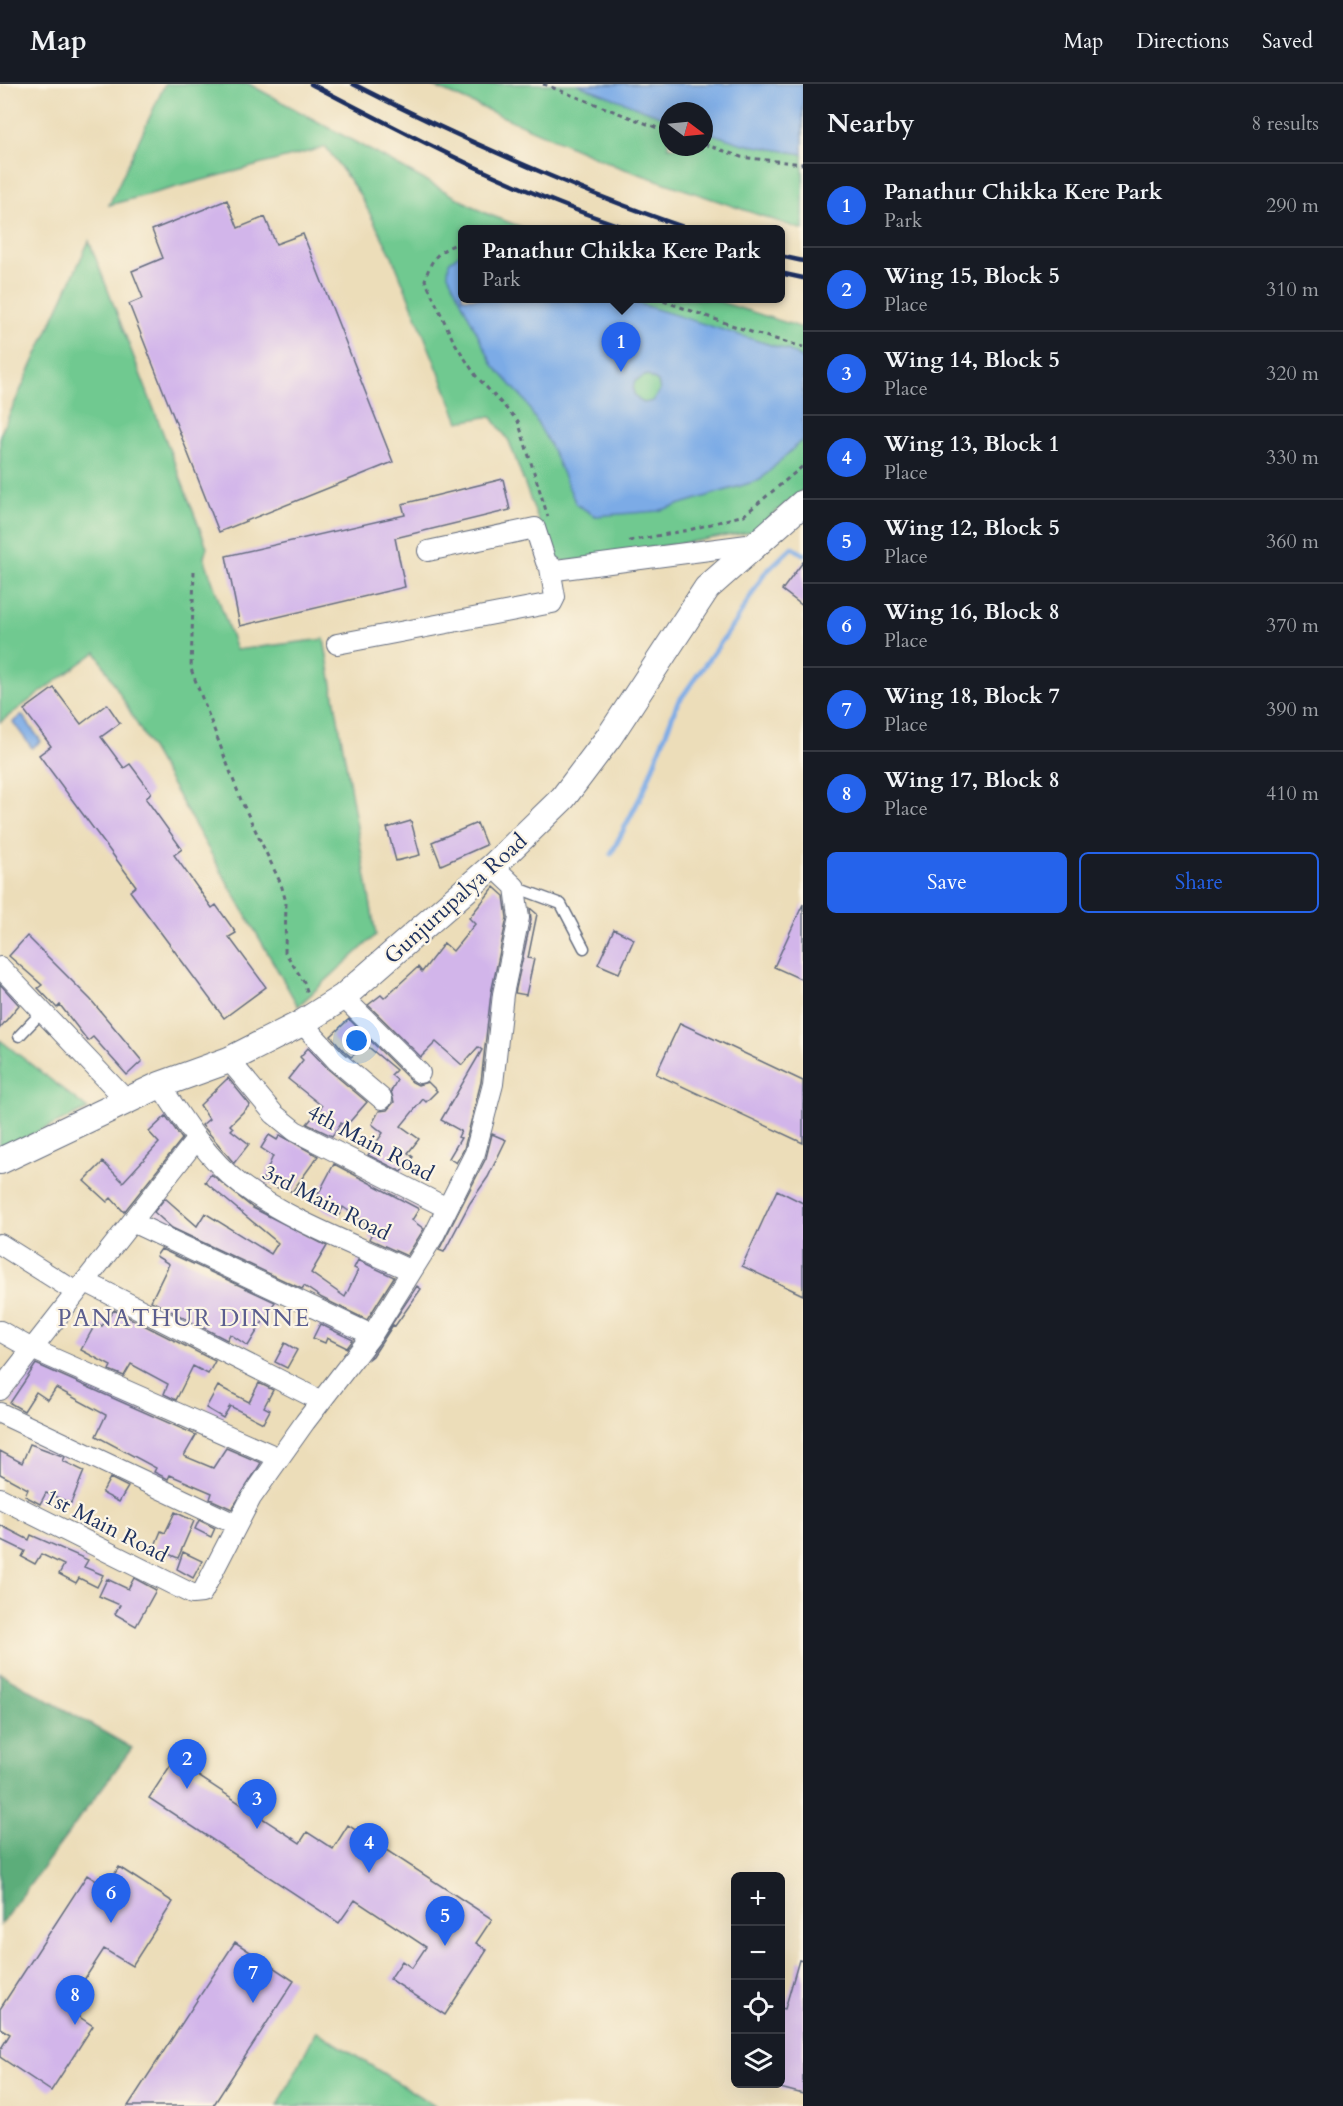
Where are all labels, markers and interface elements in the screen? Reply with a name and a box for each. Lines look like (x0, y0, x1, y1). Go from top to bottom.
text: Map (30, 22, 87, 60)
text: Map (1063, 27, 1103, 56)
text: Directions (1136, 27, 1229, 56)
text: Saved (1262, 27, 1313, 56)
north arrow (659, 102, 713, 156)
text: Nearby (827, 106, 915, 141)
text: 8 results (1251, 110, 1319, 137)
text: Panathur Chikka Kere Park (884, 177, 1162, 207)
text: 1 (841, 192, 852, 219)
text: 290 m (1266, 192, 1319, 219)
text: Park (884, 207, 922, 234)
popup (458, 225, 785, 303)
text: Panathur Chikka Kere Park (482, 236, 761, 266)
text: Wing 15, Block 5 (884, 261, 1060, 291)
text: Park (482, 266, 521, 293)
text: 2 (841, 276, 852, 303)
text: 310 m (1266, 276, 1319, 303)
text: Place (884, 291, 928, 318)
pin: 1 (602, 322, 640, 372)
text: Wing 14, Block 5 (884, 345, 1060, 375)
text: 3 (841, 360, 852, 387)
text: 320 m (1266, 360, 1319, 387)
text: Place (884, 375, 928, 402)
text: Wing 13, Block 1 (884, 429, 1060, 459)
text: 4 (841, 444, 852, 471)
text: 330 m (1266, 444, 1319, 471)
text: Place (884, 459, 928, 486)
text: Wing 12, Block 5 (884, 513, 1060, 543)
text: 5 (841, 528, 852, 555)
text: 360 m (1266, 528, 1319, 555)
text: Place (884, 543, 928, 570)
text: Wing 16, Block 8 (884, 597, 1060, 627)
text: 6 (841, 612, 852, 639)
text: 370 m (1266, 612, 1319, 639)
text: Place (884, 627, 928, 654)
text: Wing 18, Block 7 (884, 681, 1060, 711)
text: 7 (841, 696, 852, 723)
text: 390 m (1266, 696, 1319, 723)
text: Place (884, 711, 928, 738)
text: Wing 17, Block 8 (884, 765, 1060, 795)
text: 8 (841, 780, 852, 807)
text: 410 m (1266, 780, 1319, 807)
text: Place (884, 795, 928, 822)
street label: Gunjurupalya Road (378, 826, 534, 971)
button: Save (827, 852, 1067, 913)
button: Share (1079, 852, 1319, 913)
your location (342, 1026, 371, 1055)
street label: 4th Main Road (302, 1097, 439, 1189)
street label: 3rd Main Road (257, 1158, 396, 1248)
district label: PANATHUR DINNE (57, 1302, 311, 1335)
street label: 1st Main Road (40, 1482, 174, 1570)
pin: 2 (168, 1740, 207, 1789)
pin: 3 (238, 1780, 276, 1829)
pin: 4 (350, 1824, 388, 1873)
map controls (731, 1872, 785, 2088)
button: + (731, 1872, 785, 1926)
pin: 6 (92, 1874, 130, 1923)
pin: 5 (426, 1896, 464, 1946)
button: − (731, 1926, 785, 1980)
pin: 7 (234, 1954, 272, 2003)
pin: 8 (56, 1976, 94, 2025)
button: locate (731, 1980, 785, 2034)
button: layers (731, 2034, 785, 2088)

